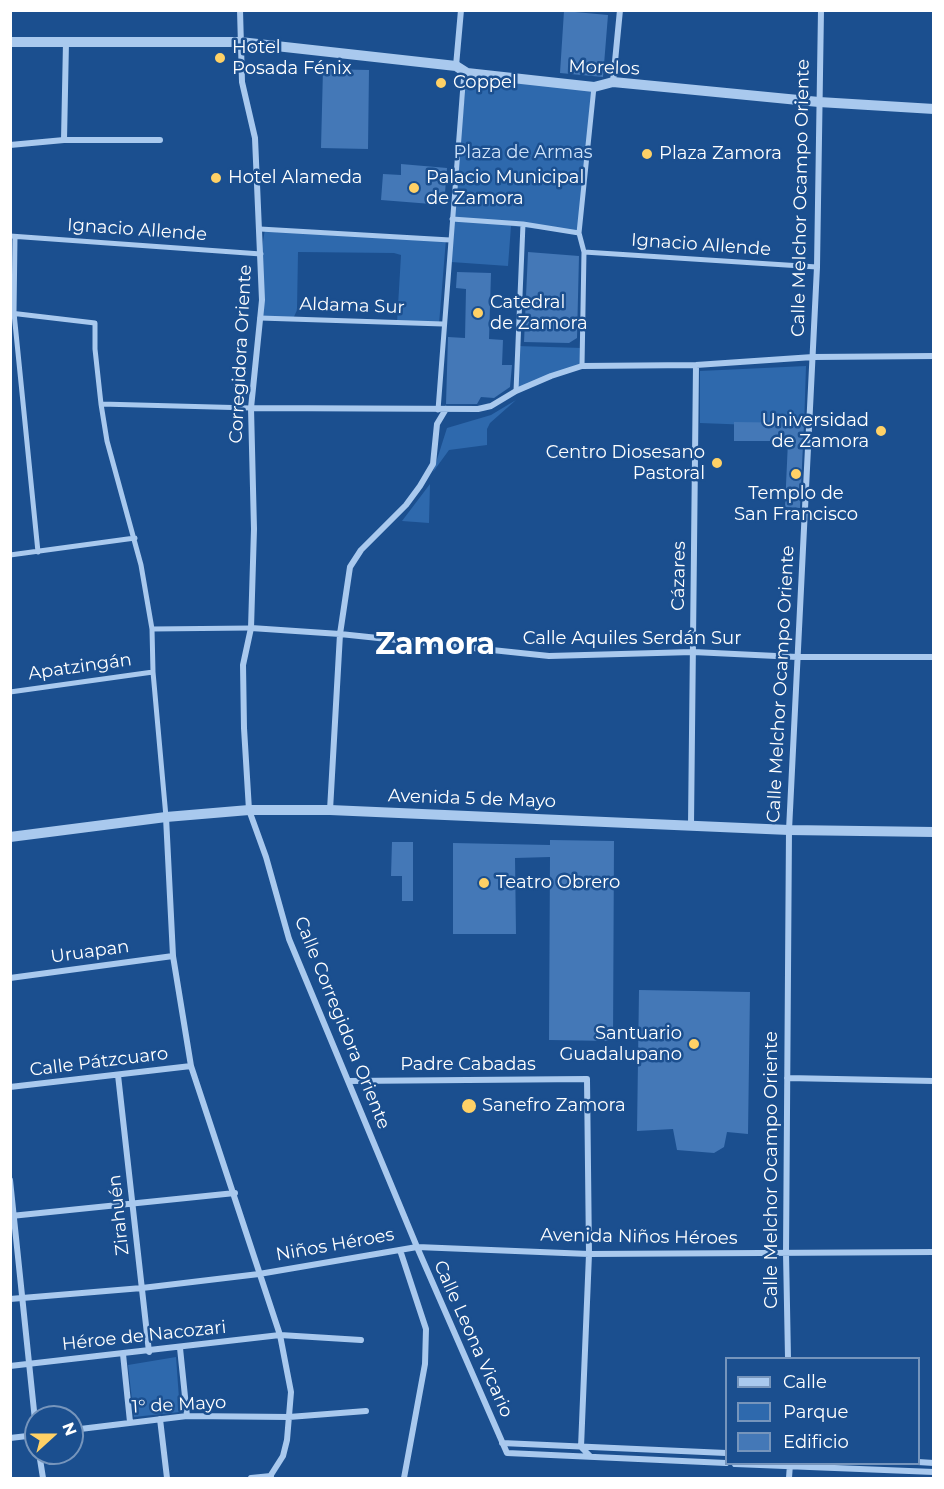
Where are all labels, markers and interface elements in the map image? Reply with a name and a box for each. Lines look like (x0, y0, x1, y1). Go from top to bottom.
place label: Hotel Posada Fénix (232, 37, 351, 80)
marker: Hotel Posada Fénix (213, 51, 227, 65)
street label: Morelos (568, 56, 640, 80)
street label: Calle Melchor Ocampo Oriente (788, 59, 814, 337)
place label: Coppel (453, 72, 517, 94)
marker: Coppel (434, 76, 448, 90)
park label: Plaza de Armas (453, 142, 593, 164)
place label: Plaza Zamora (659, 143, 782, 165)
marker: Plaza Zamora (640, 147, 654, 161)
place label: Hotel Alameda (228, 167, 362, 189)
place label: Palacio Municipal de Zamora (426, 167, 584, 210)
marker: Hotel Alameda (209, 171, 223, 185)
marker: Palacio Municipal de Zamora (407, 181, 421, 195)
street label: Ignacio Allende (66, 214, 208, 246)
street label: Ignacio Allende (630, 229, 772, 261)
street label: Corregidora Oriente (226, 264, 256, 444)
place label: Catedral de Zamora (490, 292, 588, 334)
street label: Aldama Sur (299, 293, 405, 319)
marker: Catedral de Zamora (471, 306, 485, 320)
place label: Universidad de Zamora (762, 410, 869, 452)
marker: Universidad de Zamora (874, 424, 888, 438)
place label: Centro Diosesano Pastoral (546, 442, 705, 484)
marker: Centro Diosesano Pastoral (710, 456, 724, 470)
marker: Templo de San Francisco (789, 467, 803, 481)
place label: Templo de San Francisco (734, 483, 858, 526)
street label: Cázares (668, 541, 690, 611)
street label: Calle Melchor Ocampo Oriente (763, 545, 799, 823)
district label: Zamora (375, 627, 495, 663)
street label: Calle Aquiles Serdán Sur (523, 628, 741, 650)
street label: Apatzingán (27, 649, 133, 685)
street label: Avenida 5 de Mayo (388, 785, 556, 813)
place label: Teatro Obrero (496, 872, 620, 894)
marker: Teatro Obrero (477, 876, 491, 890)
street label: Calle Corregidora Oriente (289, 913, 395, 1133)
street label: Uruapan (49, 936, 131, 968)
place label: Santuario Guadalupano (559, 1023, 682, 1066)
street label: Calle Melchor Ocampo Oriente (761, 1031, 783, 1309)
marker: Santuario Guadalupano (687, 1037, 701, 1051)
street label: Calle Pátzcuaro (29, 1043, 169, 1081)
street label: Padre Cabadas (400, 1054, 536, 1076)
place label: Sanefro Zamora (482, 1095, 626, 1117)
marker: Sanefro Zamora (460, 1097, 478, 1115)
street label: Zirahuén (104, 1174, 134, 1256)
street label: Niños Héroes (274, 1224, 396, 1266)
street label: Avenida Niños Héroes (540, 1224, 738, 1250)
street label: Calle Leona Vicario (429, 1257, 517, 1421)
street label: Héroe de Nacozari (61, 1317, 227, 1355)
legend (725, 1357, 920, 1465)
text: Calle (783, 1371, 827, 1393)
street label: 1° de Mayo (131, 1392, 227, 1418)
text: Parque (783, 1401, 848, 1423)
north arrow (24, 1405, 84, 1465)
text: N (58, 1420, 81, 1439)
text: Edificio (783, 1431, 849, 1453)

